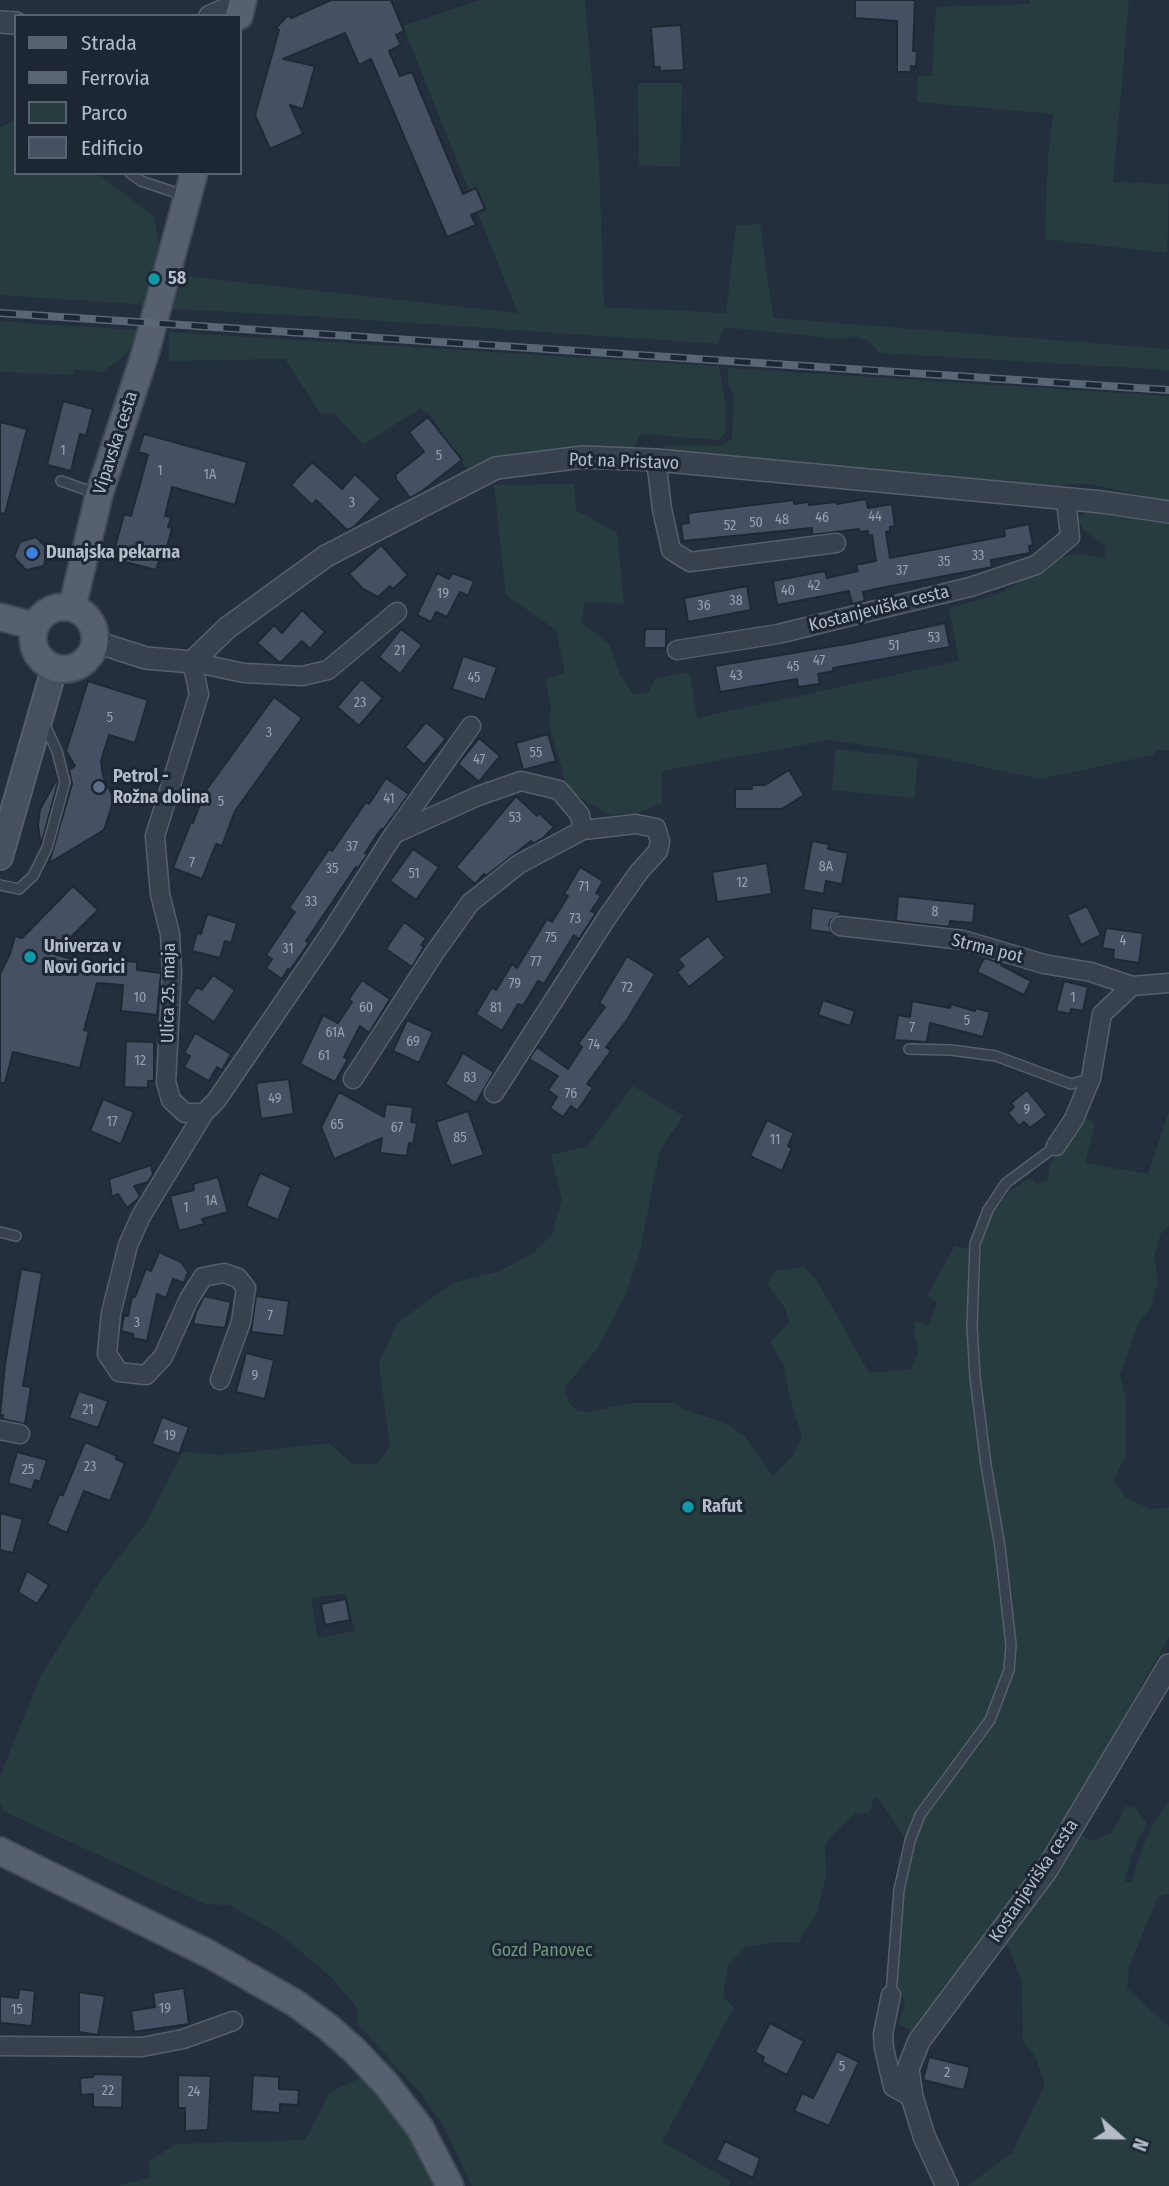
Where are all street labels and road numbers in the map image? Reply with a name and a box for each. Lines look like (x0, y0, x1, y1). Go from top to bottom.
street label: Vipavska cesta (89, 389, 143, 497)
street label: Pot na Pristavo (569, 449, 679, 475)
street label: Kostanjeviška cesta (807, 581, 951, 637)
street label: Strma pot (949, 930, 1025, 968)
street label: Ulica 25. maja (157, 943, 181, 1043)
street label: Kostanjeviška cesta (985, 1815, 1083, 1947)

